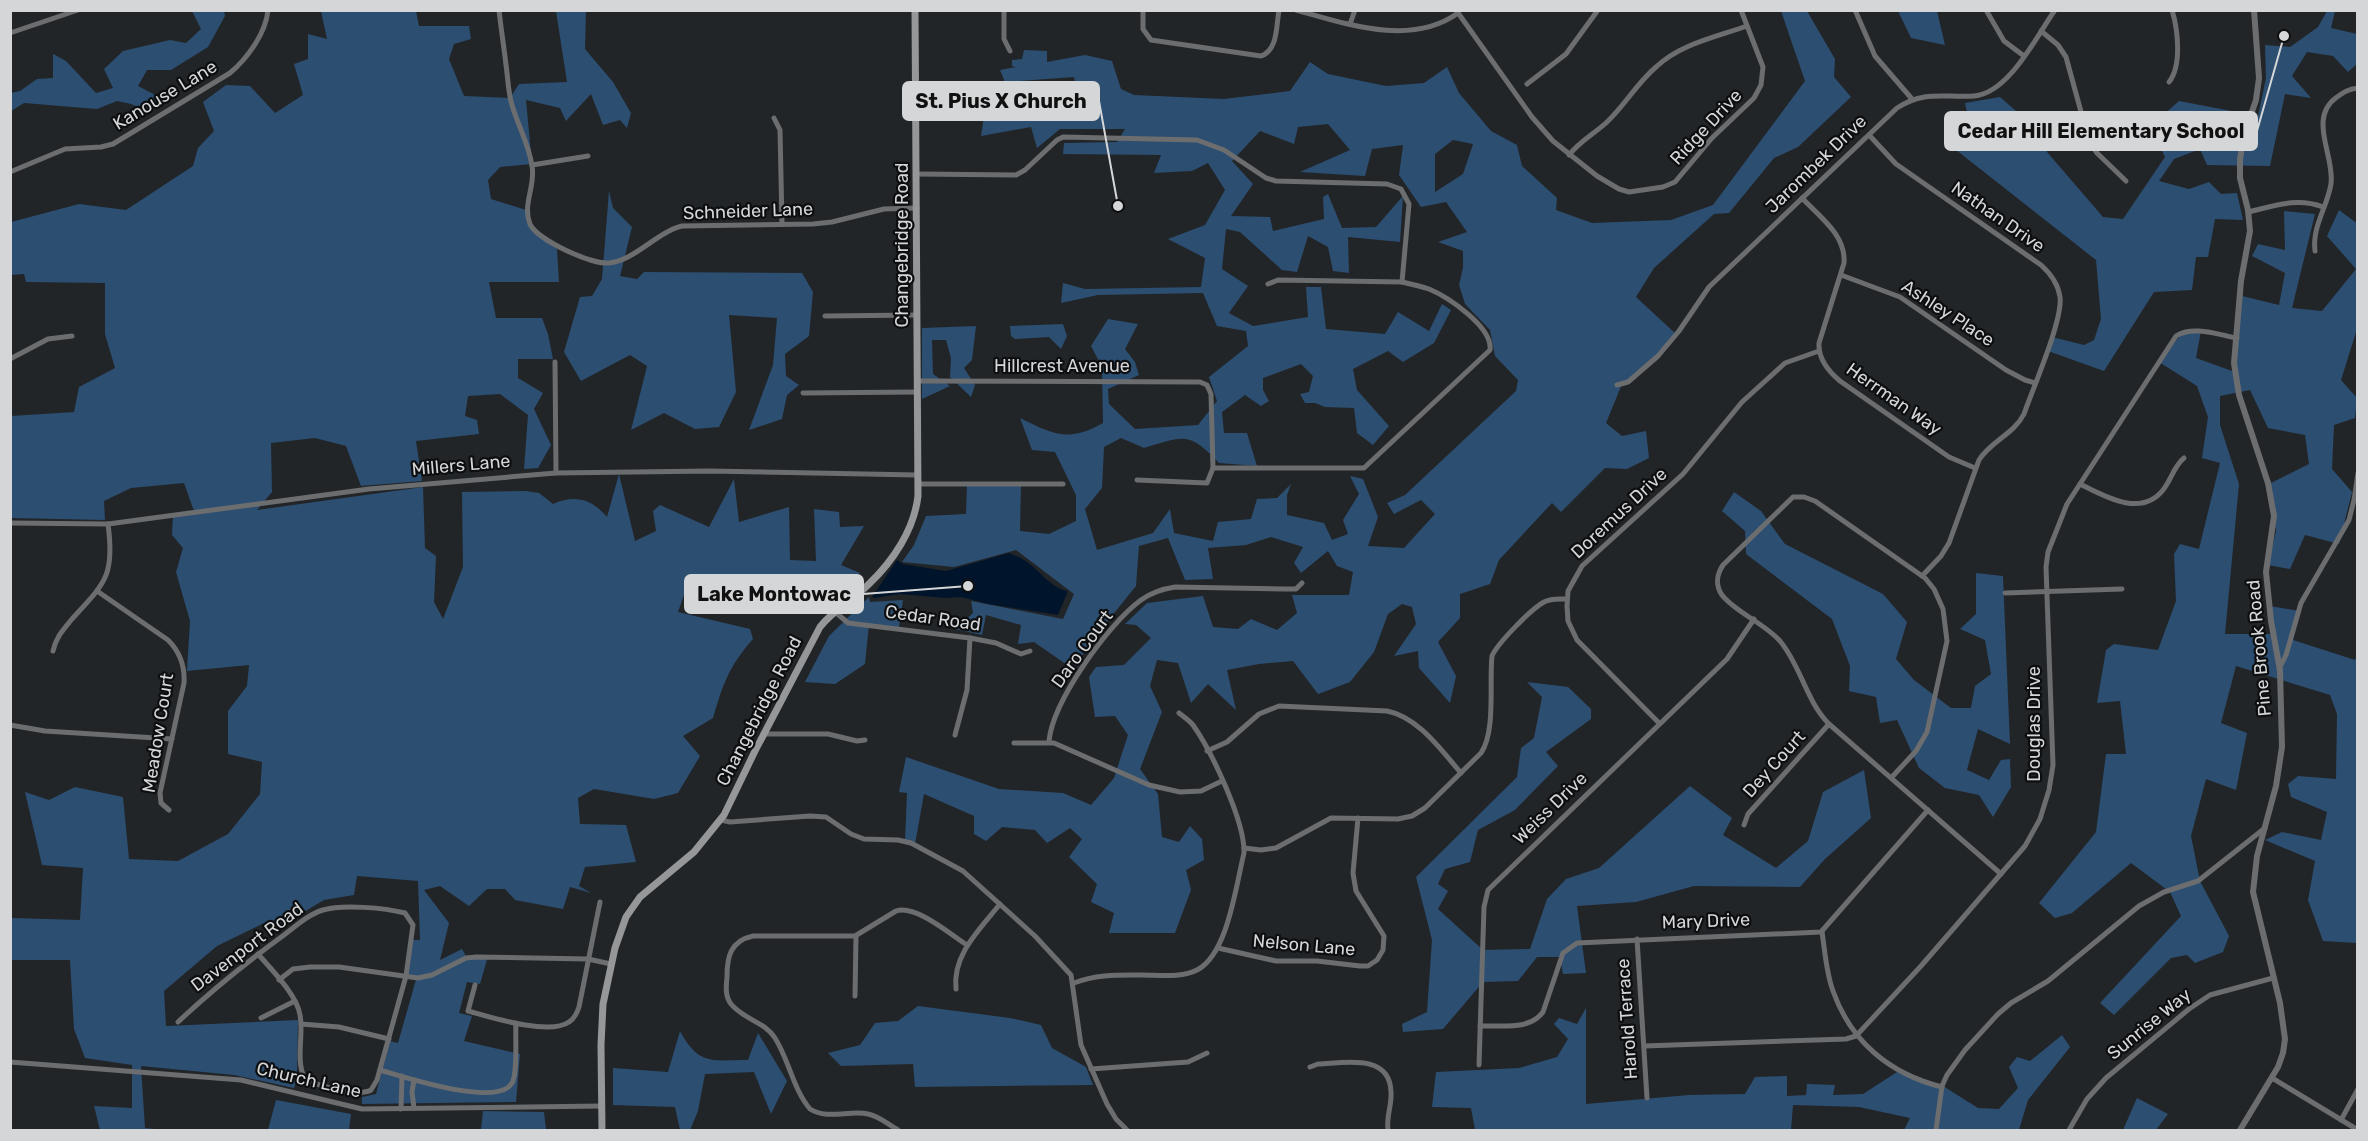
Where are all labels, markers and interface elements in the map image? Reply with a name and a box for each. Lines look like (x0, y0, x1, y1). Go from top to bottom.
street label: Kanouse Lane (109, 55, 221, 135)
callout: St. Pius X Church (903, 82, 1099, 120)
street label: Ridge Drive (1665, 85, 1747, 169)
text: St. Pius X Church (915, 89, 1087, 113)
street label: Jarombek Drive (1761, 110, 1871, 218)
callout: Cedar Hill Elementary School (1945, 112, 2257, 150)
text: Cedar Hill Elementary School (1957, 119, 2245, 143)
street label: Changebridge Road (891, 162, 913, 328)
street label: Nathan Drive (1947, 177, 2049, 257)
street label: Schneider Lane (683, 198, 813, 224)
street label: Ashley Place (1898, 275, 1998, 351)
street label: Hillcrest Avenue (994, 355, 1130, 377)
street label: Herrman Way (1842, 358, 1946, 440)
street label: Millers Lane (411, 450, 511, 480)
street label: Doremus Drive (1566, 463, 1672, 563)
callout: Lake Montowac (685, 575, 863, 613)
street label: Pine Brook Road (2242, 579, 2276, 717)
text: Lake Montowac (697, 582, 851, 606)
street label: Cedar Road (884, 600, 982, 636)
street label: Daro Court (1046, 606, 1118, 692)
street label: Changebridge Road (712, 632, 806, 790)
street label: Douglas Drive (2023, 666, 2045, 782)
street label: Meadow Court (138, 672, 178, 794)
street label: Dey Court (1738, 726, 1810, 802)
street label: Weiss Drive (1508, 767, 1592, 849)
street label: Davenport Road (187, 898, 307, 996)
street label: Mary Drive (1662, 908, 1750, 934)
street label: Nelson Lane (1252, 930, 1356, 960)
street label: Harold Terrace (1612, 958, 1642, 1080)
street label: Sunrise Way (2103, 984, 2195, 1064)
street label: Church Lane (254, 1057, 364, 1103)

